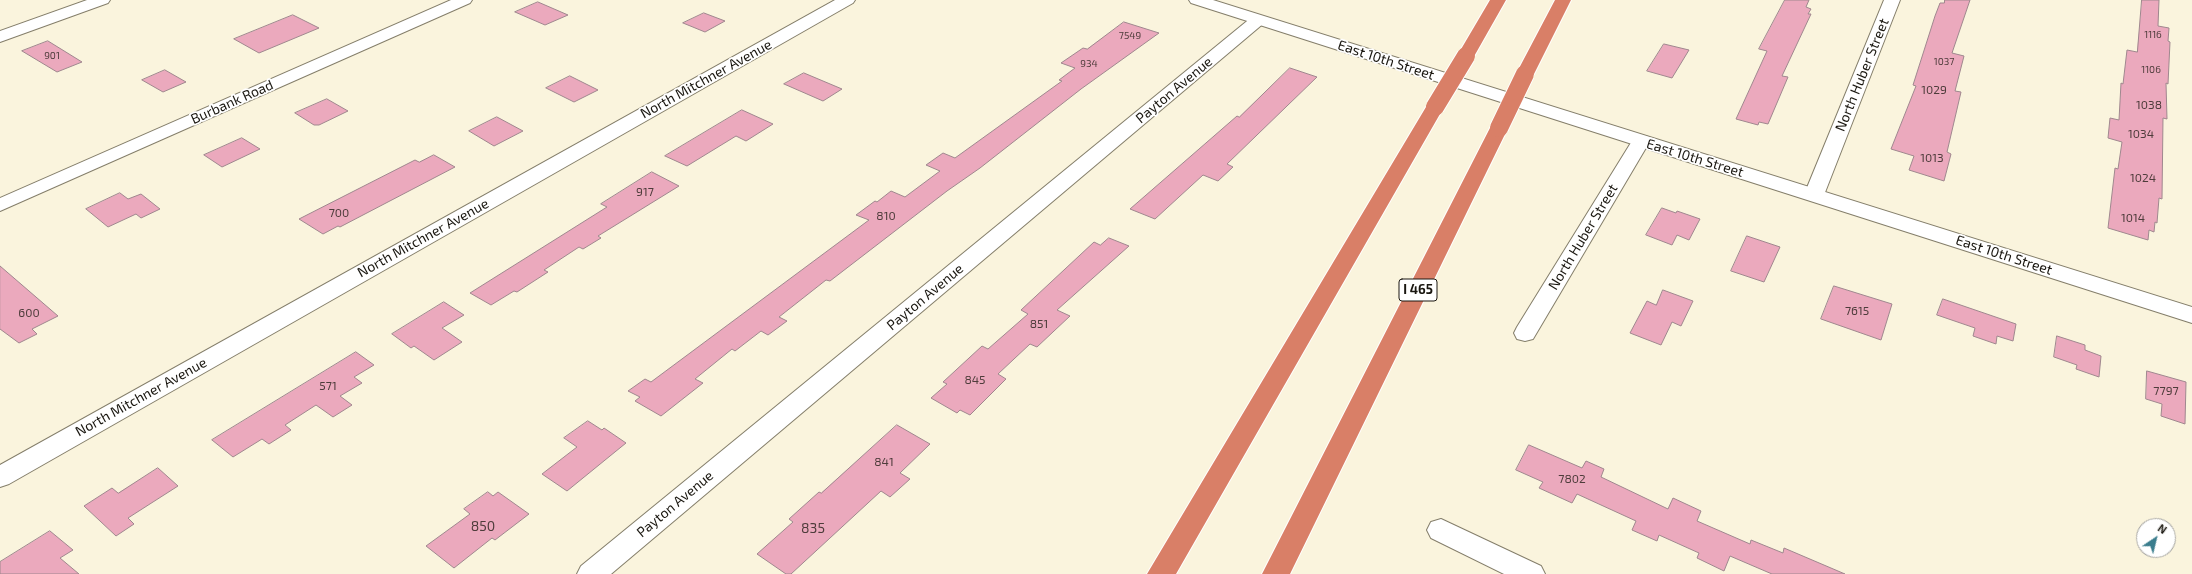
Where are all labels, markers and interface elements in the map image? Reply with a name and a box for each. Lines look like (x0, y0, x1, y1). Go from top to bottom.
street label: North Huber Street (1832, 16, 1892, 134)
house number: 1116 (2144, 29, 2162, 41)
house number: 7549 (1119, 30, 1141, 42)
street label: North Mitchner Avenue (637, 36, 775, 122)
street label: East 10th Street (1336, 36, 1436, 84)
house number: 901 (44, 50, 60, 62)
street label: Payton Avenue (1132, 53, 1216, 127)
house number: 1037 (1934, 56, 1954, 68)
house number: 934 (1080, 58, 1098, 70)
house number: 1106 (2141, 64, 2161, 76)
street label: Burbank Road (188, 76, 276, 128)
house number: 1029 (1921, 83, 1947, 97)
house number: 1038 (2136, 98, 2162, 112)
house number: 1034 (2128, 127, 2154, 141)
street label: East 10th Street (1644, 135, 1746, 181)
house number: 1013 (1920, 151, 1944, 165)
house number: 1024 (2130, 171, 2156, 185)
street label: North Huber Street (1545, 181, 1621, 293)
house number: 917 (636, 185, 654, 199)
street label: North Mitchner Avenue (354, 195, 492, 281)
house number: 700 (329, 206, 349, 220)
house number: 810 (876, 209, 896, 223)
house number: 1014 (2121, 211, 2145, 225)
street label: East 10th Street (1954, 231, 2054, 279)
street label: Payton Avenue (883, 260, 967, 334)
road number: I 465 (1399, 279, 1437, 301)
house number: 7615 (1845, 304, 1869, 318)
house number: 600 (18, 306, 40, 320)
house number: 851 (1030, 317, 1048, 331)
street label: North Mitchner Avenue (72, 354, 210, 440)
house number: 845 (964, 373, 986, 387)
house number: 571 (319, 379, 337, 393)
house number: 7797 (2153, 384, 2179, 398)
house number: 841 (874, 455, 894, 469)
street label: Payton Avenue (633, 467, 717, 541)
house number: 7802 (1558, 472, 1586, 486)
house number: 850 (471, 518, 495, 534)
north arrow (2136, 518, 2176, 558)
house number: 835 (801, 520, 825, 536)
text: N (2156, 521, 2170, 536)

